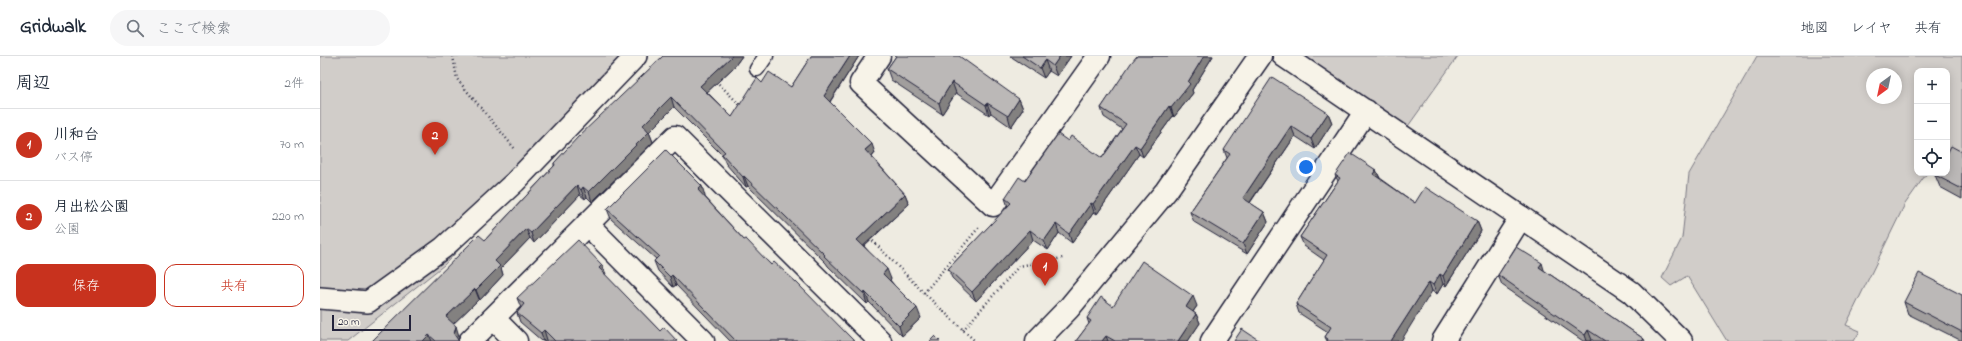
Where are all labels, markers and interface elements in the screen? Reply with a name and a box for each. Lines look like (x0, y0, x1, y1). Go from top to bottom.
search box (110, 10, 390, 46)
text: Gridwalk (20, 14, 86, 41)
icon: search (124, 17, 146, 39)
text: ここで検索 (156, 18, 231, 40)
text: 地図 (1801, 18, 1829, 39)
text: レイヤ (1851, 18, 1892, 39)
text: 共有 (1914, 18, 1942, 39)
north arrow (1866, 68, 1902, 104)
map controls (1914, 68, 1950, 176)
button: + (1914, 68, 1950, 104)
text: 周辺 (16, 71, 50, 96)
text: 2件 (285, 74, 304, 93)
button: − (1914, 104, 1950, 140)
pin: 2 (422, 122, 448, 155)
text: 川和台 (54, 124, 99, 146)
text: 1 (27, 135, 31, 154)
text: 70 m (280, 135, 304, 154)
button: locate (1914, 140, 1950, 176)
text: バス停 (54, 148, 93, 167)
your location (1296, 157, 1316, 177)
text: 月出松公園 (54, 196, 129, 218)
text: 2 (26, 207, 32, 226)
text: 220 m (272, 207, 304, 226)
text: 公園 (54, 220, 80, 239)
pin: 1 (1032, 253, 1058, 286)
button: 保存 (16, 264, 156, 307)
button: 共有 (164, 264, 304, 307)
scale bar (332, 313, 411, 332)
text: 20 m (338, 314, 360, 330)

